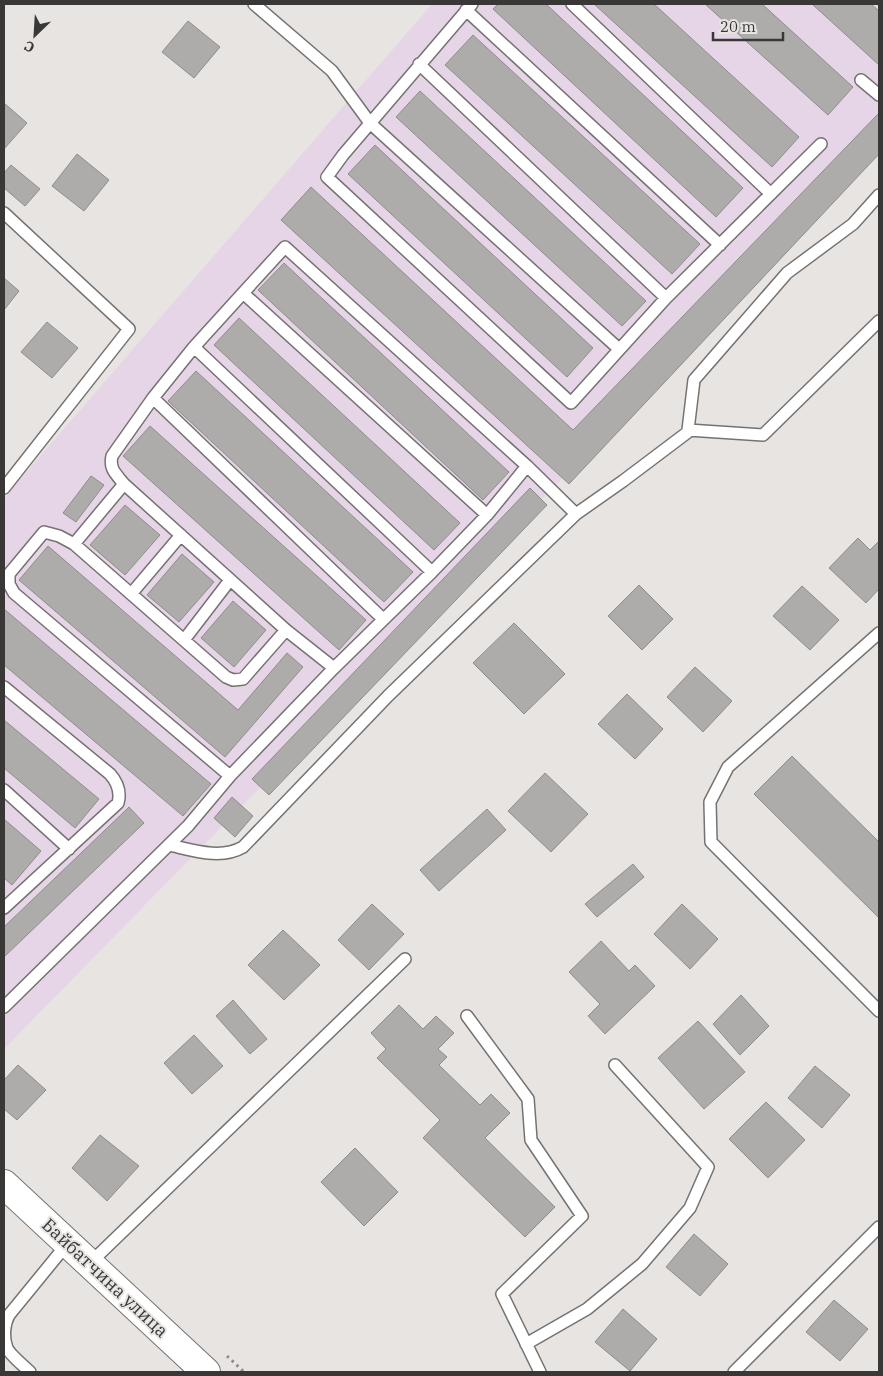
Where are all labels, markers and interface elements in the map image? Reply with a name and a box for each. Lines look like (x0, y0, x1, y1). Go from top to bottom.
north arrow (10, 10, 60, 60)
scale bar (713, 10, 783, 42)
text: 20 m (720, 17, 756, 36)
text: С (21, 37, 38, 57)
street label: Байбатчина улица (37, 1213, 173, 1342)

